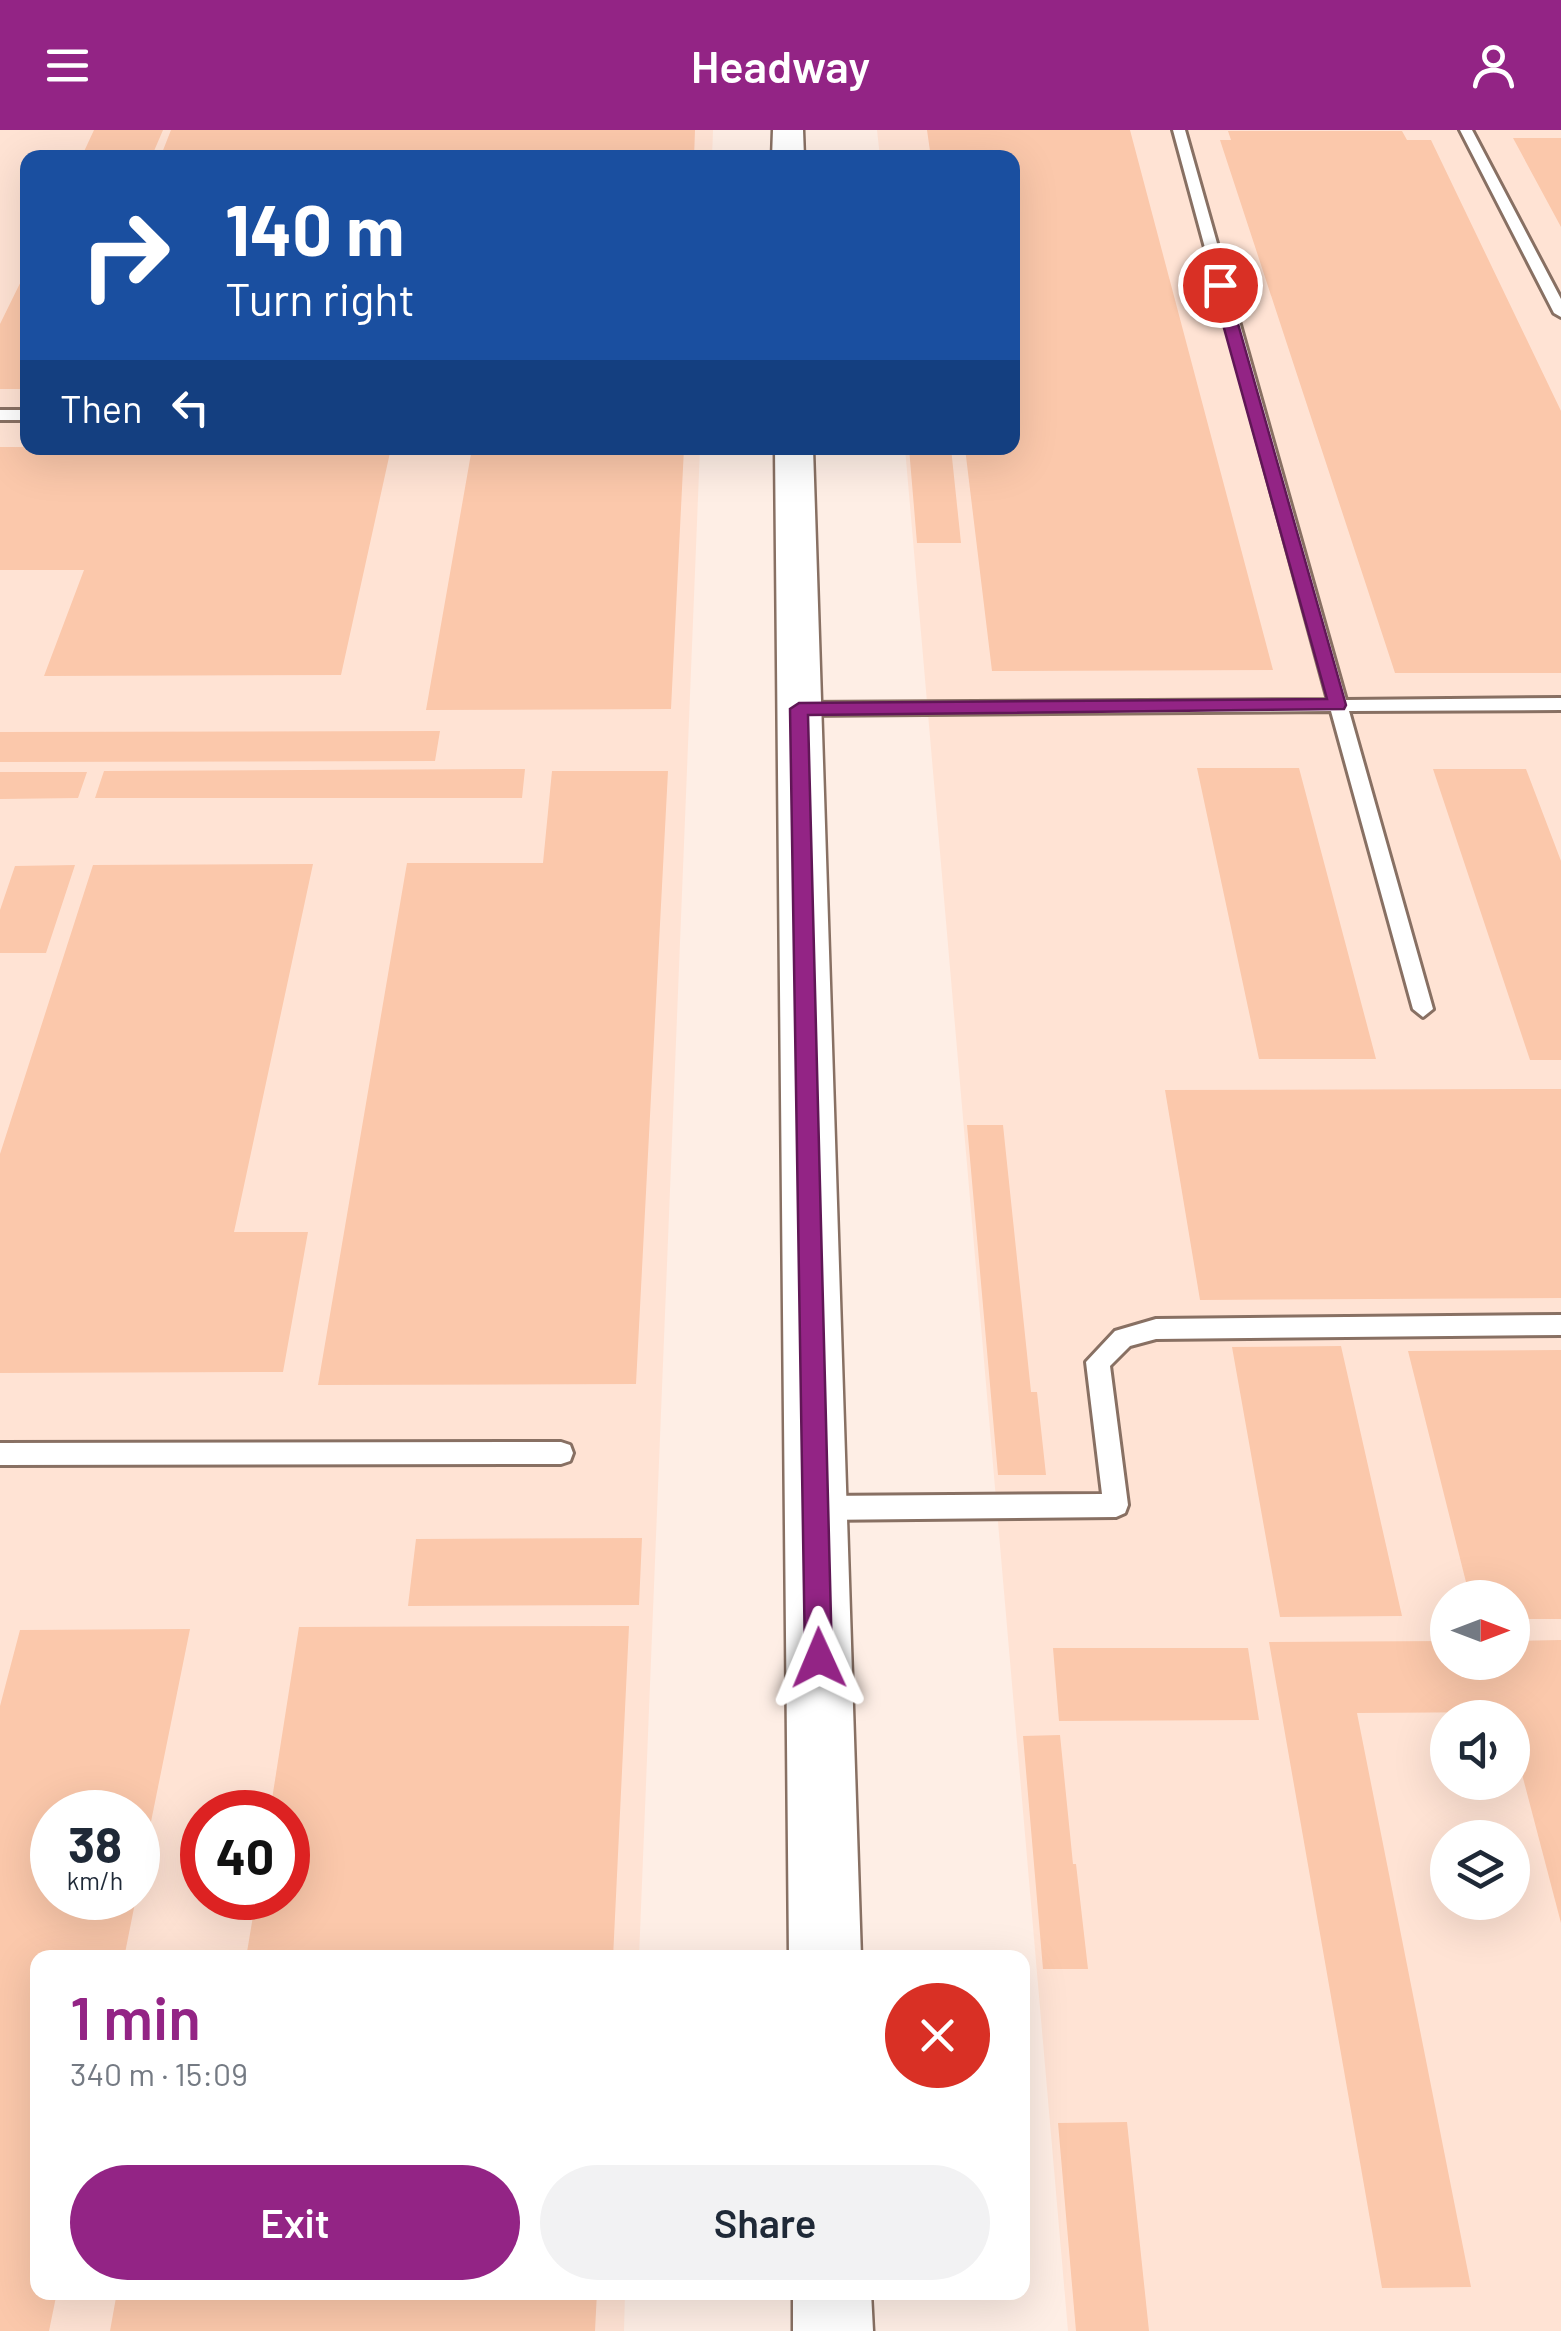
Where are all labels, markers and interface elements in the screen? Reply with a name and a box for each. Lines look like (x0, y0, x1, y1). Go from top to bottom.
icon: menu (40, 38, 95, 93)
text: Headway (691, 38, 870, 92)
icon: person (1466, 38, 1521, 93)
text: 140 m (225, 186, 404, 270)
icon: right (60, 190, 190, 320)
pin (1178, 243, 1263, 328)
icon: arrive (1193, 258, 1248, 313)
text: Turn right (225, 271, 415, 325)
icon: left (163, 380, 218, 435)
text: Then (60, 385, 143, 431)
north arrow (1430, 1580, 1530, 1680)
map controls (1430, 1580, 1530, 1920)
position arrow (767, 1606, 871, 1710)
button: sound (1430, 1700, 1530, 1800)
speed limit sign: 40 (180, 1790, 310, 1920)
text: 38 (68, 1813, 122, 1873)
button: layers (1430, 1820, 1530, 1920)
text: km/h (67, 1865, 123, 1895)
text: 1 min (70, 1980, 201, 2052)
button: close (885, 1983, 990, 2088)
text: 340 m · 15:09 (70, 2054, 248, 2092)
button: Exit (70, 2165, 520, 2280)
button: Share (540, 2165, 990, 2280)

